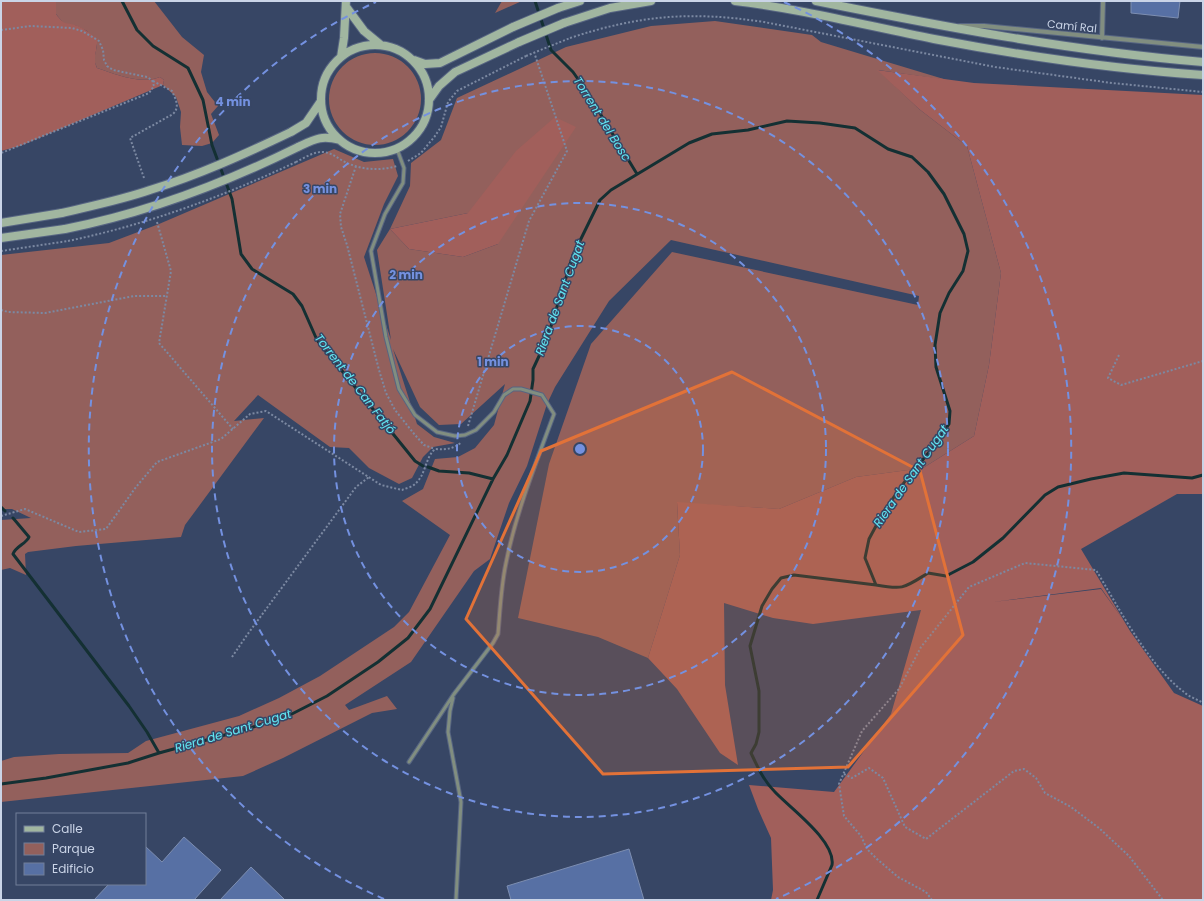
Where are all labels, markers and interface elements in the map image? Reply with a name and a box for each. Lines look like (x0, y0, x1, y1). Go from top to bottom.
street label: Camí Ral (1046, 15, 1098, 37)
water label: Torrent del Bosc (570, 73, 635, 164)
text: 4 min (215, 93, 251, 110)
text: 3 min (303, 180, 337, 197)
water label: Riera de Sant Cugat (531, 237, 588, 358)
text: 2 min (389, 266, 423, 283)
water label: Torrent de Can Fatjó (311, 330, 400, 438)
text: 1 min (477, 353, 509, 370)
water label: Riera de Sant Cugat (869, 421, 953, 530)
centre of rings (573, 442, 587, 456)
water label: Riera de Sant Cugat (172, 704, 294, 756)
legend (16, 813, 146, 885)
text: Calle (52, 820, 83, 837)
text: Parque (52, 840, 95, 857)
text: Edificio (52, 860, 94, 877)

